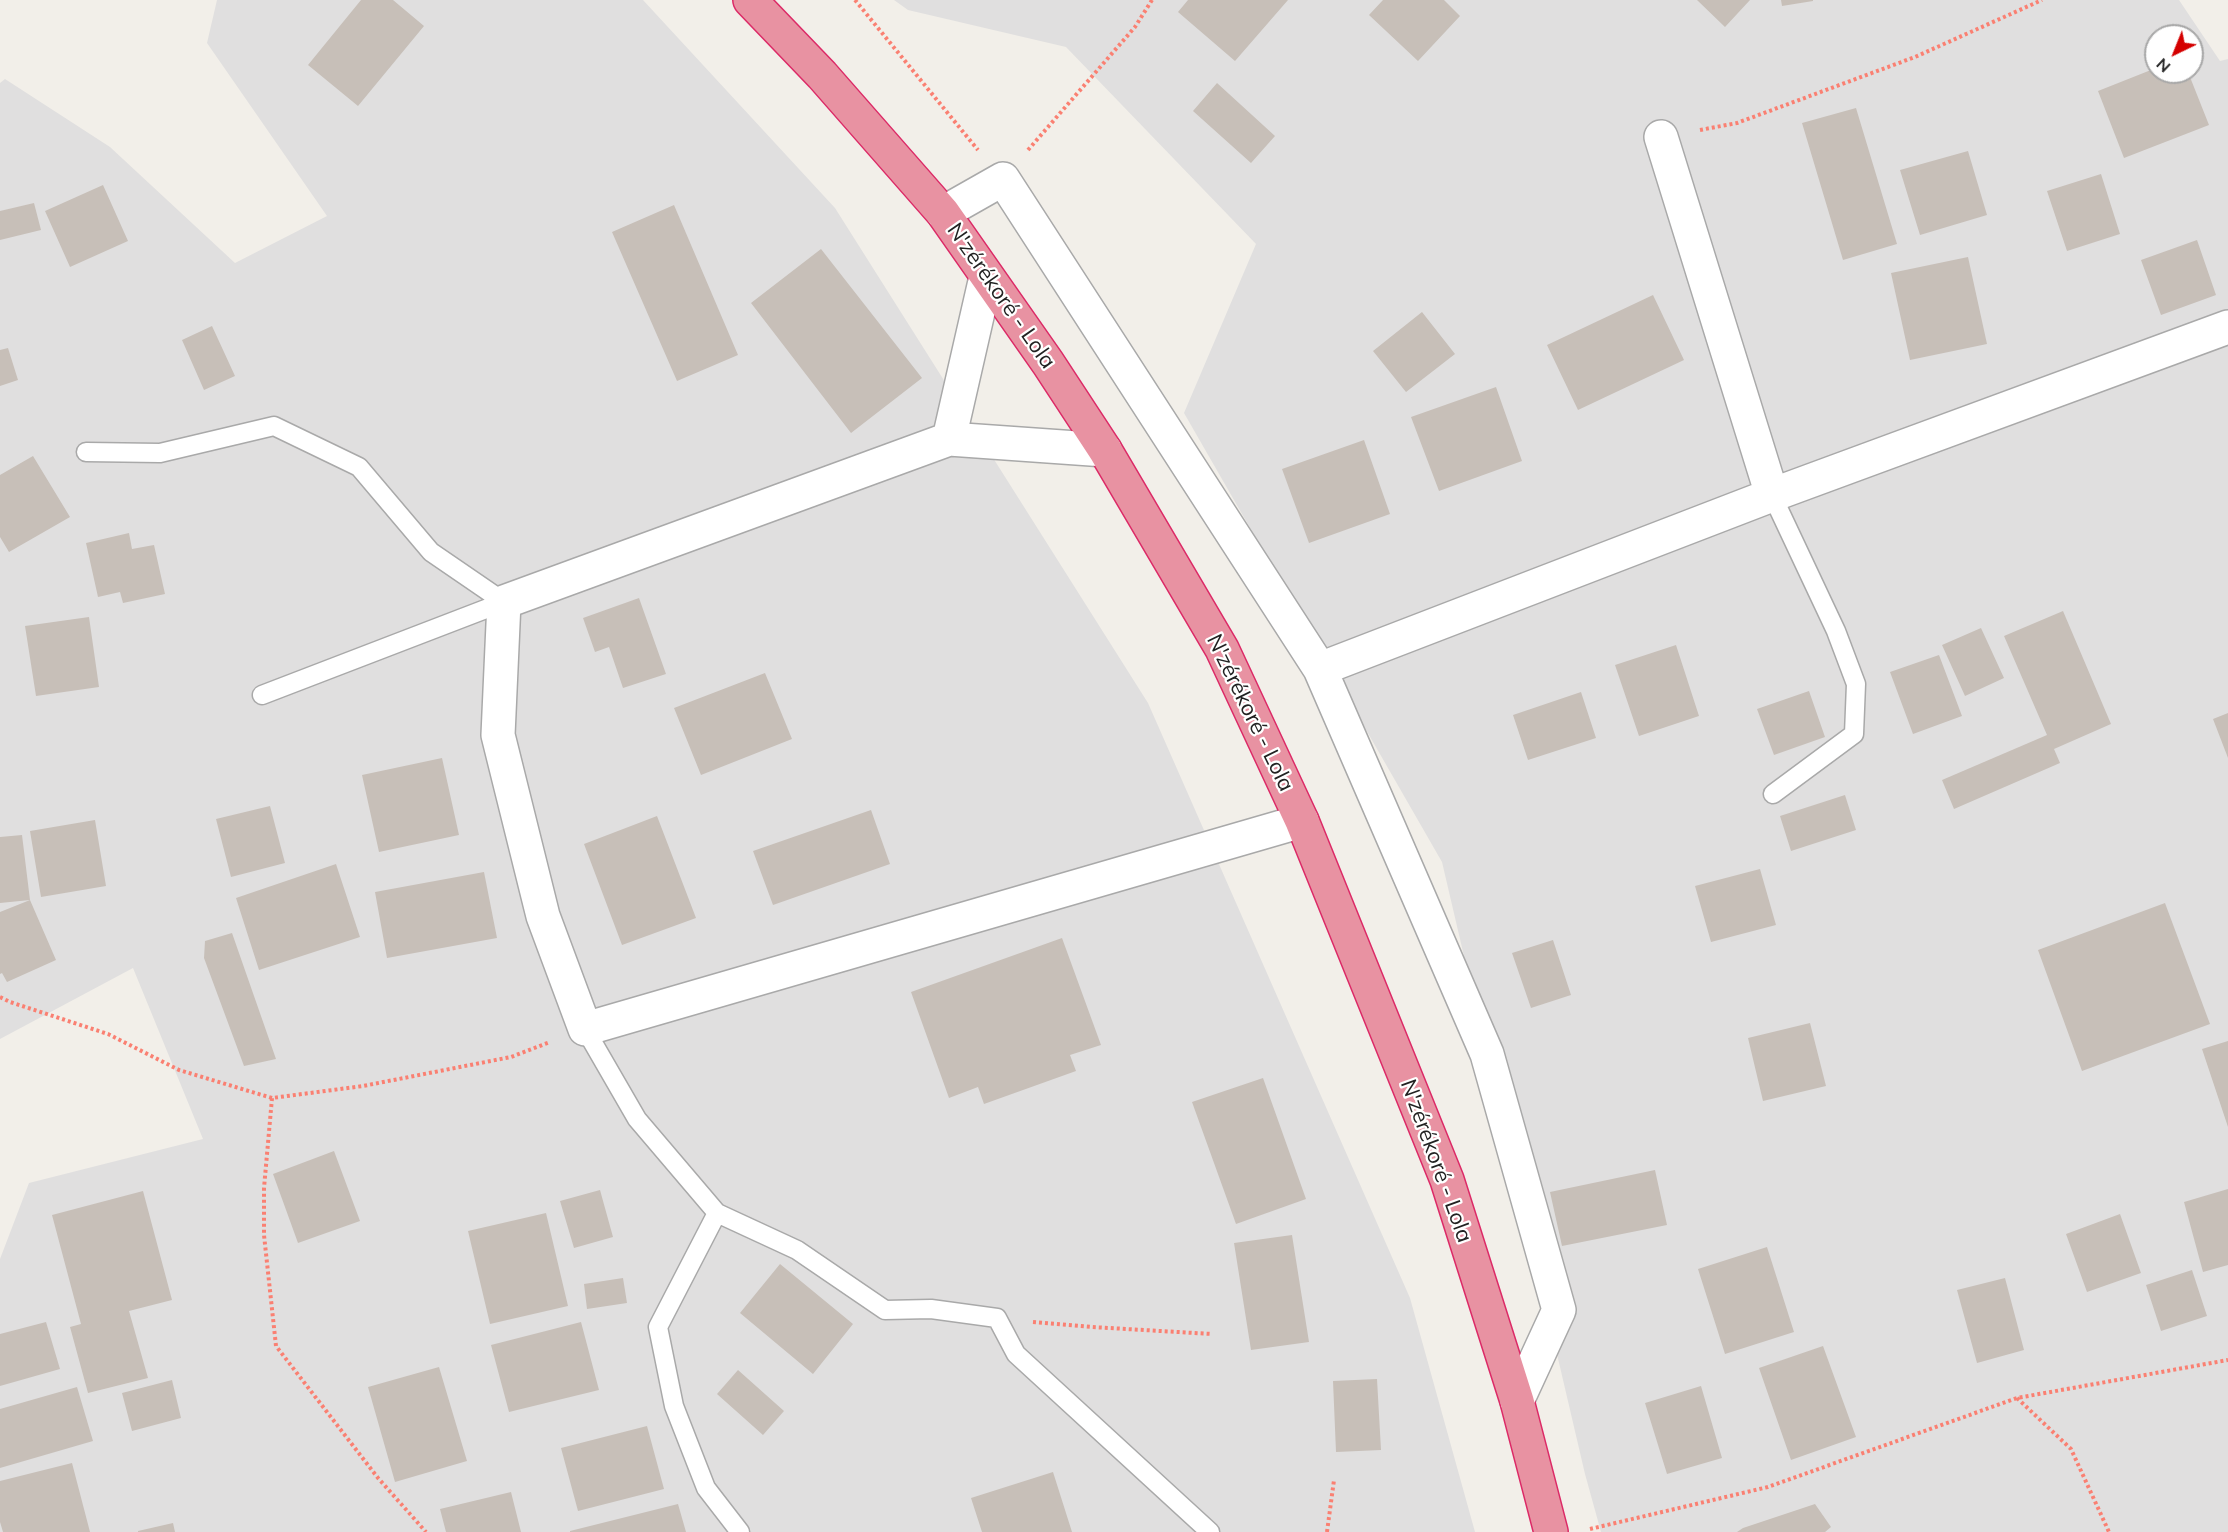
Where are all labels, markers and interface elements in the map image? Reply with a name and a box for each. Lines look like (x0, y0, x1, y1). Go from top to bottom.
north arrow (2144, 24, 2204, 84)
text: N (2152, 54, 2174, 77)
street label: N'zérékoré - Lola (941, 218, 1061, 374)
street label: N'zérékoré - Lola (1201, 630, 1299, 796)
street label: N'zérékoré - Lola (1394, 1076, 1478, 1246)

